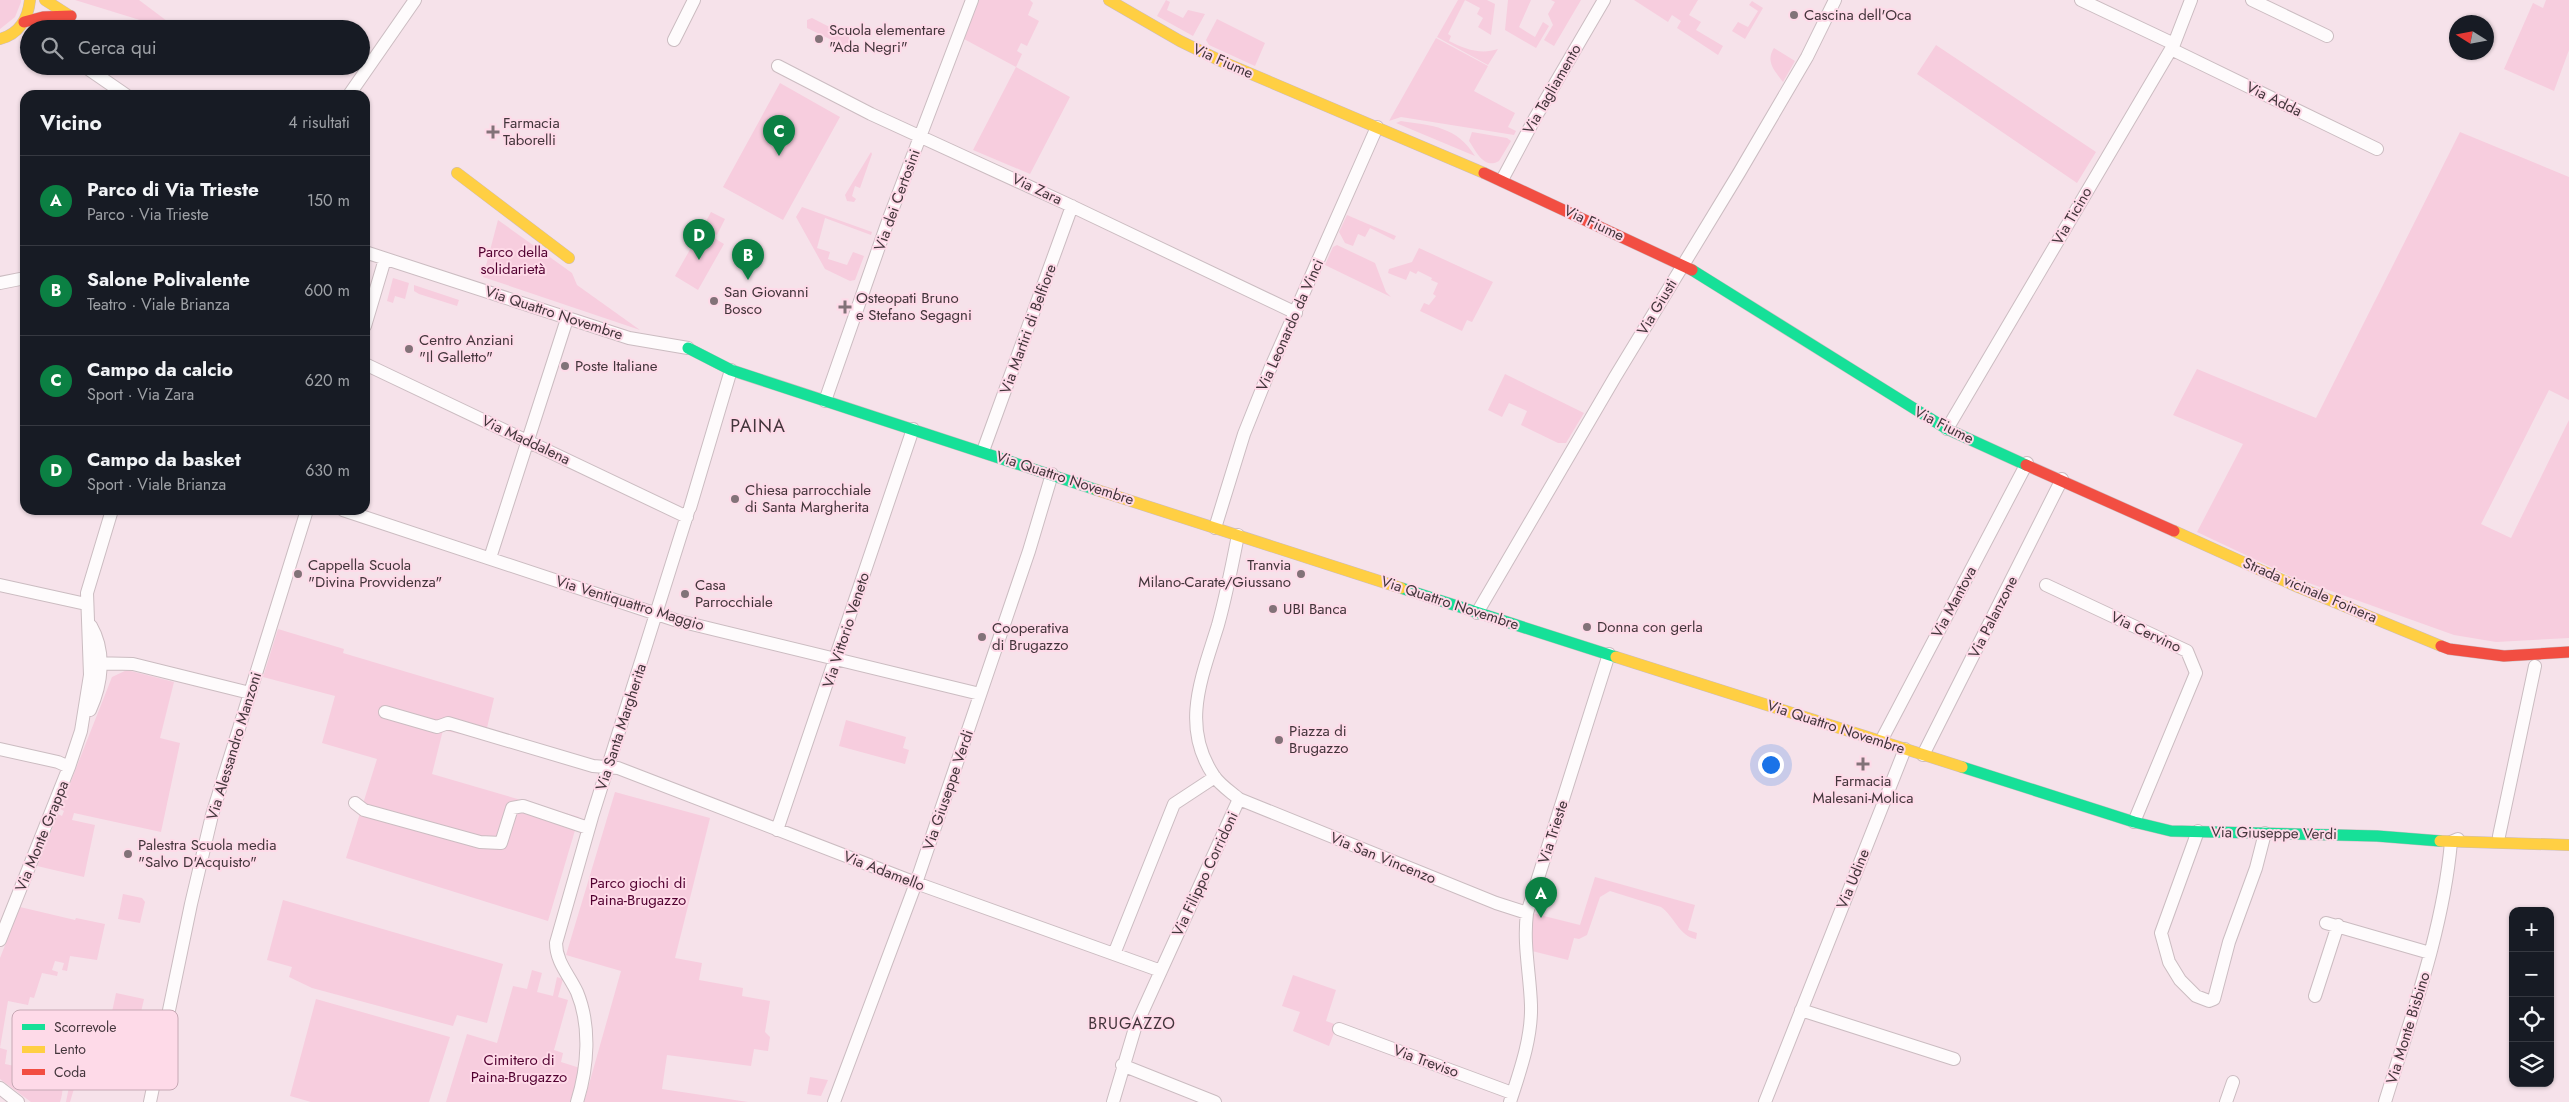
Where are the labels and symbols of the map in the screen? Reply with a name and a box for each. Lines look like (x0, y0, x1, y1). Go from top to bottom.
place label: Cascina dell'Oca (1804, 4, 1911, 26)
marker: Cascina dell'Oca (1788, 9, 1800, 21)
north arrow (2449, 15, 2494, 60)
place label: Scuola elementare "Ada Negri" (829, 19, 946, 58)
marker: Scuola elementare "Ada Negri" (813, 33, 825, 45)
street label: Via Fiume (1189, 38, 1257, 84)
street label: Via Tagliamento (1517, 40, 1587, 138)
street label: Via Adda (2242, 76, 2306, 122)
place label: Farmacia Taborelli (503, 112, 560, 151)
pin: C (763, 115, 795, 156)
marker: Farmacia Taborelli (487, 126, 499, 138)
street label: Via dei Certosini (868, 146, 926, 254)
street label: Via Zara (1008, 168, 1066, 210)
street label: Via Ticino (2047, 183, 2097, 249)
street label: Via Fiume (1560, 199, 1628, 247)
pin: D (683, 219, 715, 260)
pin: B (732, 239, 764, 280)
park label: Parco della solidarietà (478, 241, 548, 280)
street label: Via Leonardo da Vinci (1251, 255, 1329, 395)
street label: Via Martiri di Belfiore (994, 261, 1062, 397)
street label: Via Giusti (1631, 275, 1683, 339)
street label: Via Quattro Novembre (482, 280, 626, 346)
place label: San Giovanni Bosco (724, 281, 809, 320)
place label: Osteopati Bruno e Stefano Segagni (856, 287, 972, 326)
marker: San Giovanni Bosco (708, 295, 720, 307)
marker: Osteopati Bruno e Stefano Segagni (838, 300, 852, 314)
place label: Centro Anziani "Il Galletto" (419, 329, 514, 368)
marker: Centro Anziani "Il Galletto" (403, 343, 415, 355)
place label: Poste Italiane (575, 355, 658, 377)
marker: Poste Italiane (559, 360, 571, 372)
street label: Via Fiume (1910, 401, 1978, 450)
street label: Via Maddalena (478, 410, 574, 470)
district label: PAINA (730, 413, 786, 439)
street label: Via Quattro Novembre (993, 445, 1137, 511)
place label: Chiesa parrocchiale di Santa Margherita (745, 479, 871, 518)
marker: Chiesa parrocchiale di Santa Margherita (729, 493, 741, 505)
street label: Strada vicinale Foinera (2239, 552, 2381, 628)
place label: Cappella Scuola "Divina Provvidenza" (308, 554, 442, 593)
place label: Tranvia Milano-Carate/Giussano (1138, 554, 1291, 593)
street label: Via Mantova (1926, 562, 1982, 642)
marker: Cappella Scuola "Divina Provvidenza" (292, 568, 304, 580)
marker: Tranvia Milano-Carate/Giussano (1295, 568, 1307, 580)
street label: Via Vittorio Veneto (817, 569, 875, 691)
street label: Via Ventiquattro Maggio (553, 570, 707, 636)
street label: Via Quattro Novembre (1378, 570, 1522, 636)
street label: Via Palanzone (1963, 572, 2023, 662)
place label: Casa Parrocchiale (695, 574, 773, 613)
marker: Casa Parrocchiale (679, 588, 691, 600)
place label: UBI Banca (1283, 598, 1347, 620)
marker: UBI Banca (1267, 603, 1279, 615)
street label: Via Cervino (2107, 606, 2185, 658)
place label: Donna con gerla (1597, 616, 1703, 638)
place label: Cooperativa di Brugazzo (992, 617, 1069, 656)
marker: Donna con gerla (1581, 621, 1593, 633)
marker: Cooperativa di Brugazzo (976, 631, 988, 643)
street label: Via Santa Margherita (590, 661, 652, 793)
street label: Via Alessandro Manzoni (201, 669, 267, 823)
street label: Via Quattro Novembre (1764, 694, 1908, 760)
place label: Piazza di Brugazzo (1289, 720, 1348, 759)
street label: Via Giuseppe Verdi (917, 727, 979, 853)
marker: Piazza di Brugazzo (1273, 734, 1285, 746)
your location (1758, 752, 1784, 778)
marker: Farmacia Malesani-Molica (1857, 758, 1869, 770)
place label: Farmacia Malesani-Molica (1813, 770, 1913, 809)
street label: Via Monte Grappa (10, 777, 74, 895)
street label: Via Trieste (1532, 797, 1574, 867)
street label: Via Filippo Corridoni (1166, 808, 1244, 940)
street label: Via Giuseppe Verdi (2211, 821, 2337, 845)
street label: Via San Vincenzo (1327, 827, 1439, 889)
place label: Palestra Scuola media "Salvo D'Acquisto" (138, 834, 276, 873)
street label: Via Adamello (840, 845, 928, 897)
street label: Via Udine (1831, 845, 1875, 912)
marker: Palestra Scuola media "Salvo D'Acquisto" (122, 848, 134, 860)
park label: Parco giochi di Paina-Brugazzo (590, 872, 686, 911)
pin: A (1525, 877, 1557, 918)
street label: Via Monte Bisbino (2380, 969, 2436, 1087)
legend (12, 1010, 178, 1090)
district label: BRUGAZZO (1088, 1012, 1176, 1035)
text: Scorrevole (54, 1017, 116, 1037)
text: Lento (54, 1039, 86, 1059)
street label: Via Treviso (1390, 1039, 1462, 1083)
park label: Cimitero di Paina-Brugazzo (471, 1049, 567, 1088)
text: Coda (54, 1062, 86, 1082)

